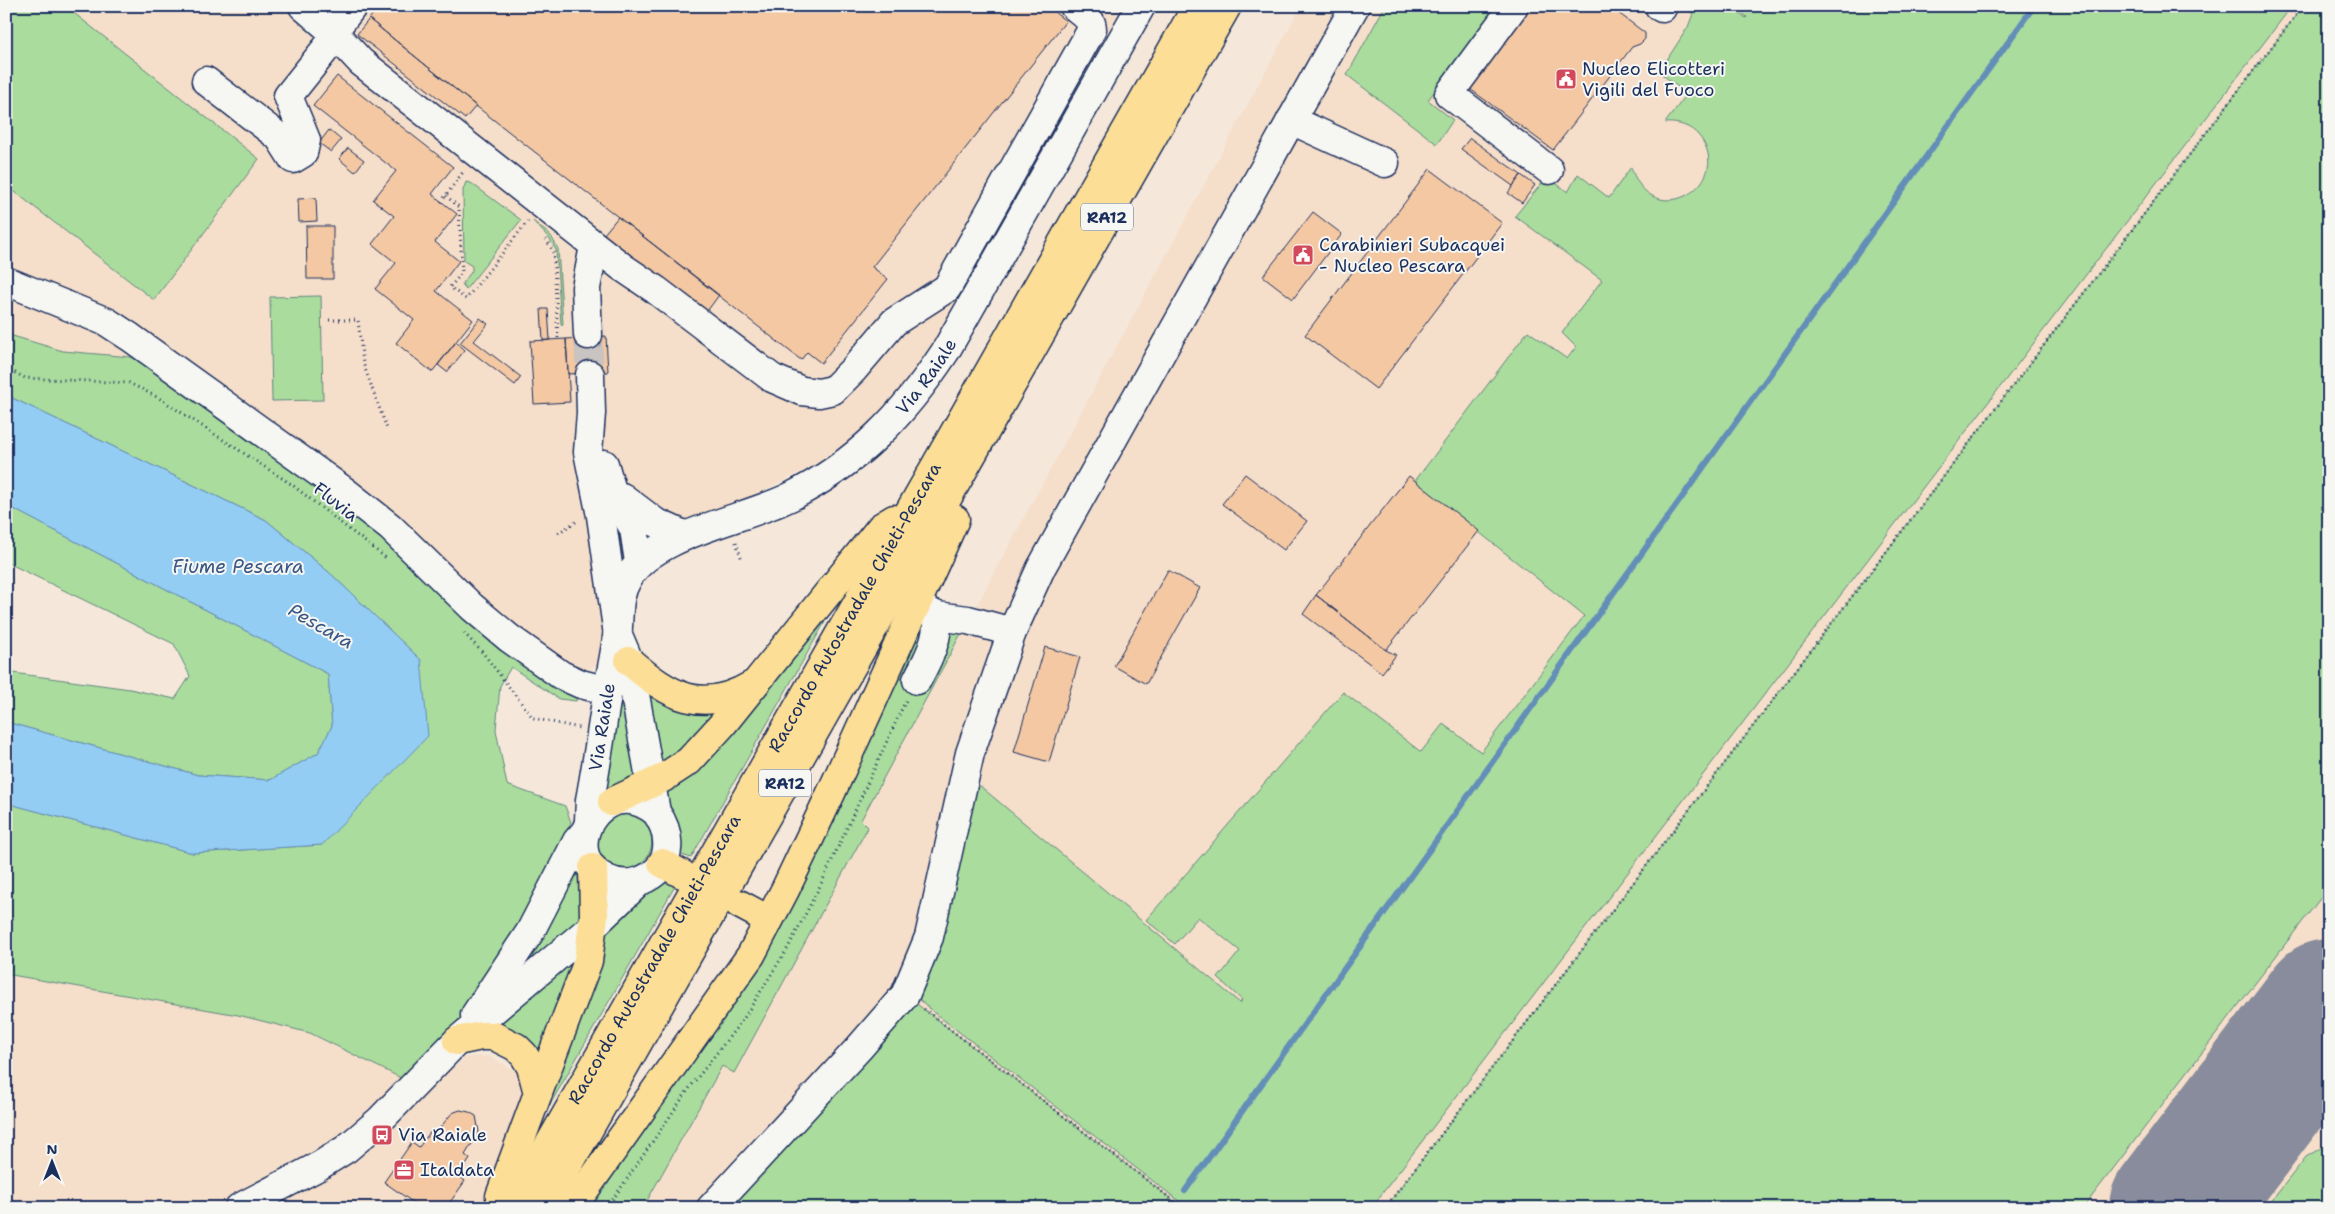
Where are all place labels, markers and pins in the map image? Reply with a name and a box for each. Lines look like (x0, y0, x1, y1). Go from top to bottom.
place label: Nucleo Elicotteri Vigili del Fuoco (1582, 57, 1725, 102)
public building icon: Nucleo Elicotteri Vigili del Fuoco (1554, 67, 1578, 91)
place label: Carabinieri Subacquei - Nucleo Pescara (1319, 233, 1505, 278)
public building icon: Carabinieri Subacquei - Nucleo Pescara (1291, 243, 1315, 267)
bus stop icon: Via Raiale (370, 1123, 394, 1147)
place label: Via Raiale (398, 1123, 487, 1147)
office icon: Italdata (392, 1158, 416, 1182)
place label: Italdata (420, 1158, 494, 1182)

